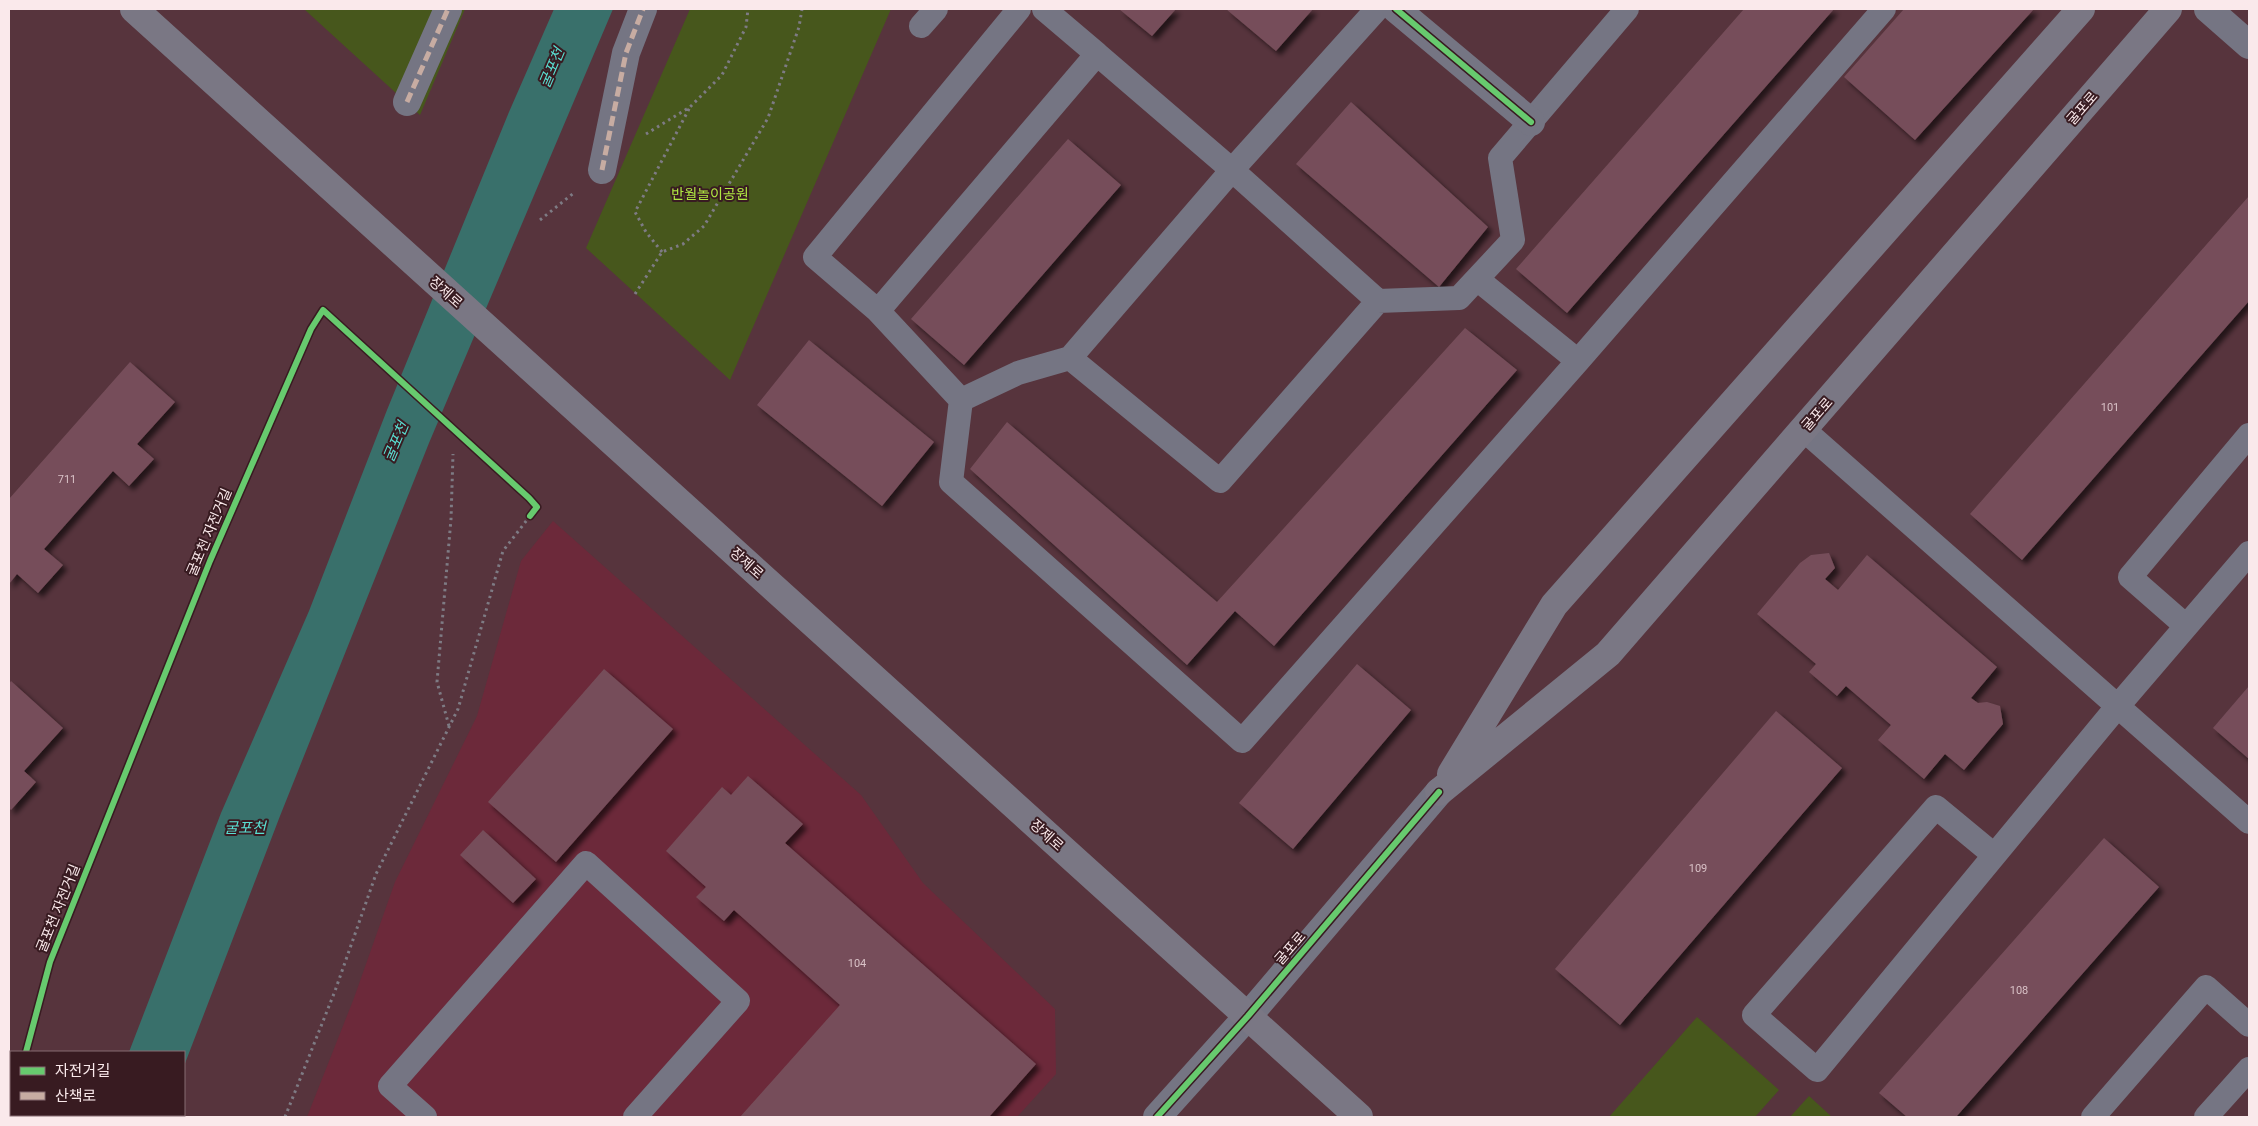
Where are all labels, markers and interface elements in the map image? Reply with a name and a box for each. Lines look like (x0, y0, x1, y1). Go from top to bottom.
water label: 굴포천 (536, 43, 569, 91)
street label: 굴포로 (2063, 88, 2101, 128)
park label: 반월놀이공원 (671, 186, 749, 202)
street label: 장제로 (426, 273, 466, 311)
street label: 굴포로 (1798, 394, 1836, 434)
house number: 101 (2101, 401, 2119, 414)
water label: 굴포천 (380, 417, 413, 465)
house number: 711 (58, 473, 76, 486)
street label: 굴포천 자전거길 (183, 486, 235, 578)
street label: 장제로 (727, 544, 767, 582)
street label: 장제로 (1027, 816, 1067, 854)
water label: 굴포천 (224, 819, 268, 837)
street label: 굴포천 자전거길 (33, 862, 83, 954)
house number: 109 (1689, 862, 1707, 875)
street label: 굴포로 (1271, 928, 1309, 968)
house number: 104 (848, 957, 866, 970)
house number: 108 (2010, 984, 2028, 997)
legend (10, 1051, 185, 1116)
text: 자전거길 (55, 1062, 110, 1080)
text: 산책로 (55, 1087, 96, 1105)

